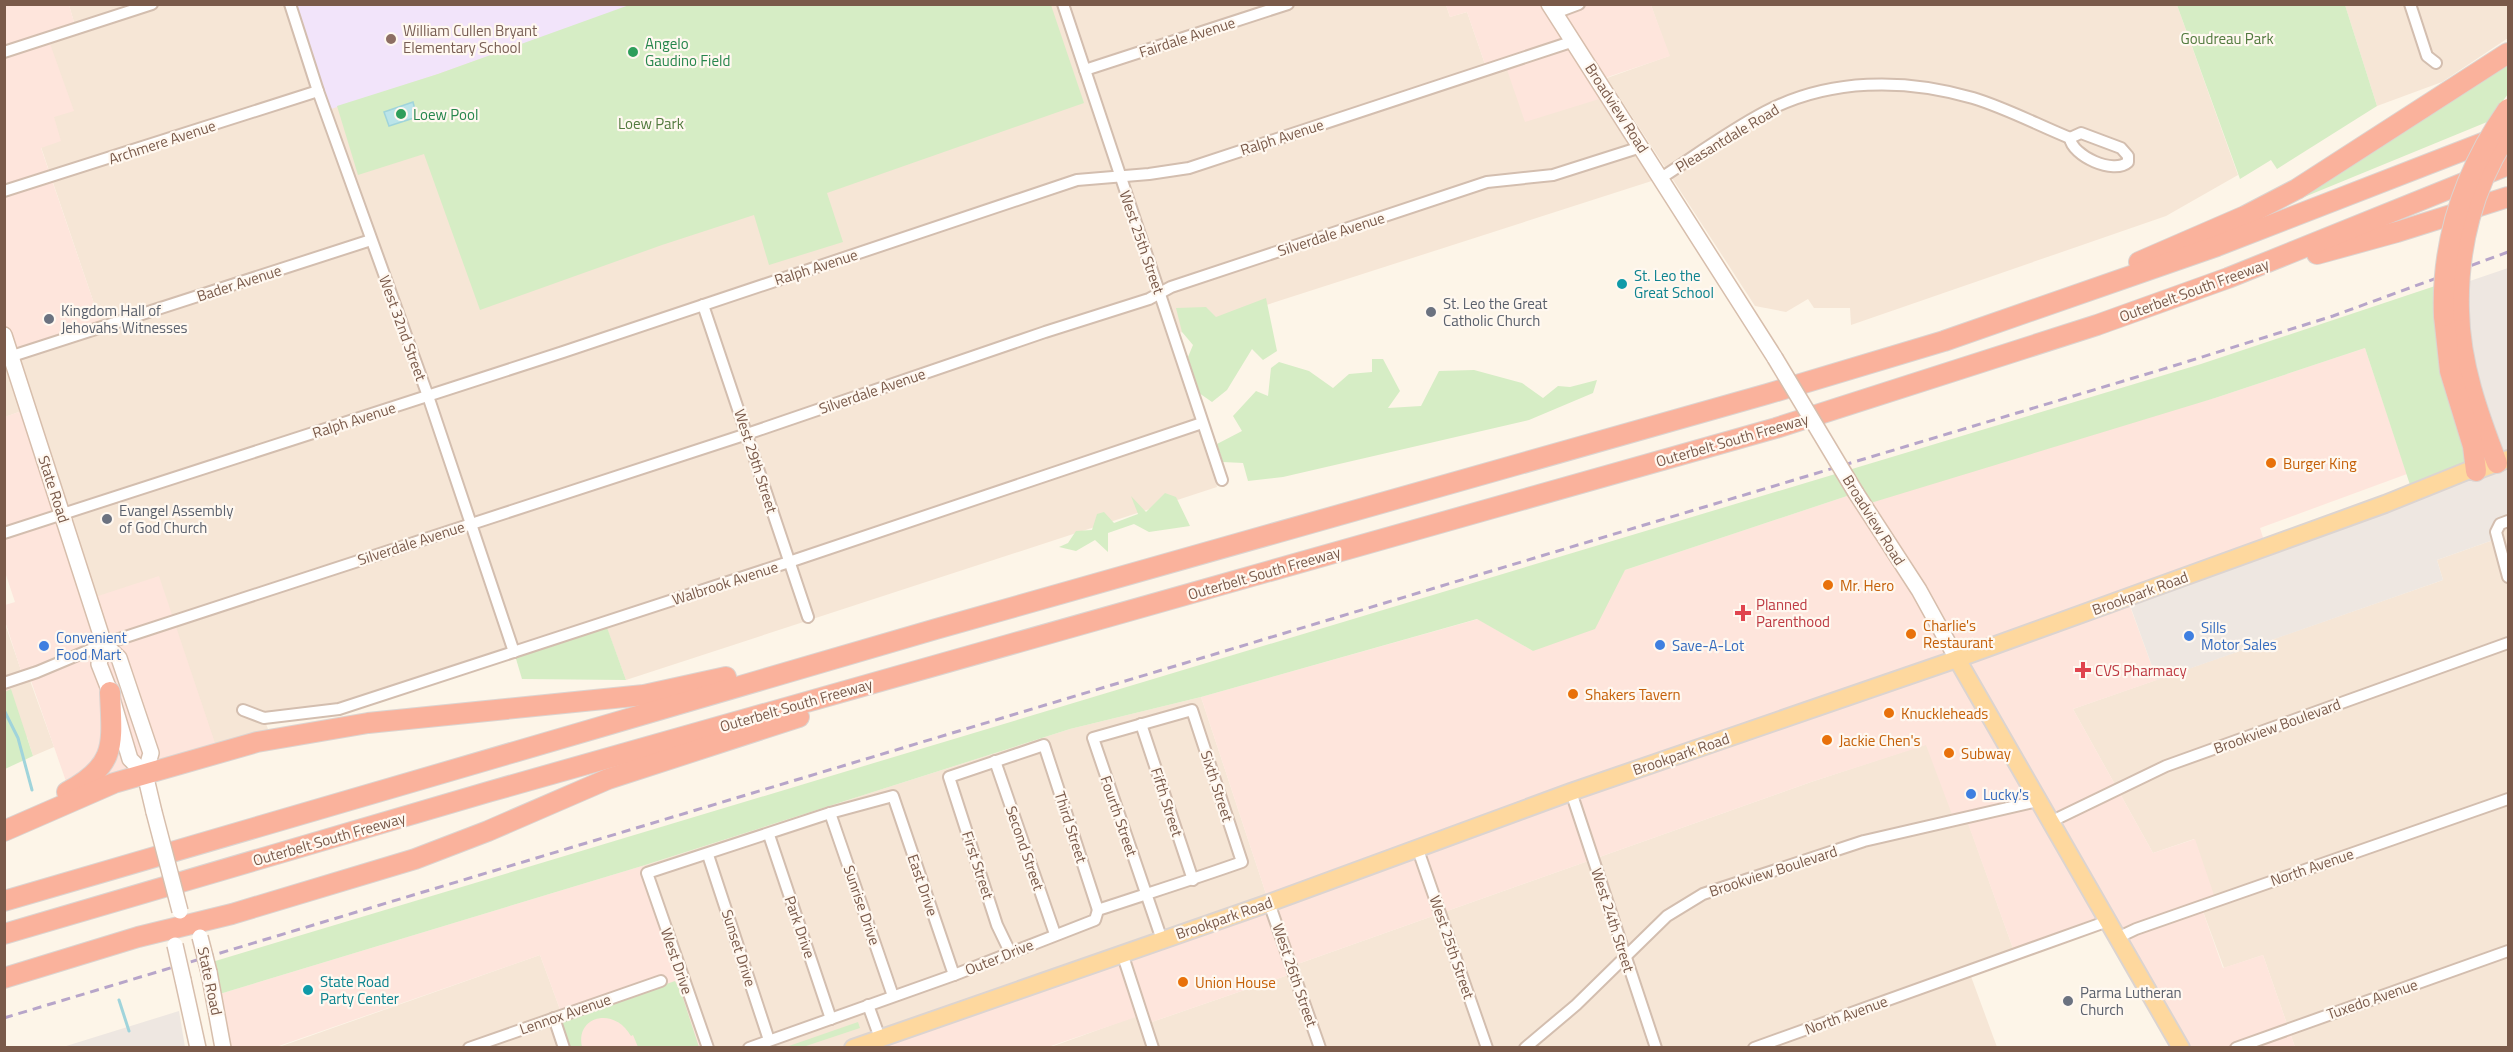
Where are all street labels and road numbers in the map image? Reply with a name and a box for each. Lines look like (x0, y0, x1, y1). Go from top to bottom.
street label: Fairdale Avenue (1136, 11, 1238, 63)
street label: Broadview Road (1579, 59, 1655, 157)
street label: Pleasantdale Road (1671, 98, 1783, 178)
street label: Ralph Avenue (1237, 113, 1327, 161)
street label: Archmere Avenue (105, 114, 219, 170)
street label: West 25th Street (1114, 187, 1171, 298)
street label: Silverdale Avenue (1275, 206, 1387, 262)
street label: Ralph Avenue (771, 243, 861, 291)
street label: Outerbelt South Freeway (2116, 252, 2272, 328)
street label: Bader Avenue (194, 259, 284, 307)
street label: West 32nd Street (373, 272, 433, 385)
street label: Silverdale Avenue (816, 362, 928, 420)
street label: Ralph Avenue (309, 396, 399, 444)
street label: West 29th Street (728, 406, 784, 517)
street label: Outerbelt South Freeway (1653, 407, 1811, 473)
street label: State Road (32, 452, 76, 526)
street label: Broadview Road (1837, 470, 1911, 570)
street label: Silverdale Avenue (355, 515, 467, 571)
street label: Outerbelt South Freeway (1185, 540, 1343, 606)
street label: Walbrook Avenue (669, 555, 781, 611)
street label: Brookpark Road (2089, 565, 2191, 621)
street label: Outerbelt South Freeway (717, 672, 875, 738)
street label: Brookview Boulevard (2210, 692, 2344, 760)
street label: Brookpark Road (1630, 727, 1732, 781)
street label: Sixth Street (1195, 747, 1240, 825)
street label: Fifth Street (1145, 764, 1189, 840)
street label: Fourth Street (1094, 773, 1144, 860)
street label: Third Street (1049, 788, 1094, 866)
street label: Second Street (1000, 803, 1050, 894)
street label: Outerbelt South Freeway (250, 806, 408, 872)
street label: First Street (956, 828, 1000, 903)
street label: Brookview Boulevard (1706, 839, 1840, 903)
street label: North Avenue (2267, 842, 2357, 892)
street label: East Drive (902, 851, 944, 919)
street label: Sunrise Drive (838, 862, 886, 948)
street label: West 24th Street (1585, 865, 1641, 976)
street label: Brookpark Road (1173, 891, 1275, 945)
street label: West 25th Street (1424, 892, 1481, 1003)
street label: Park Drive (779, 893, 821, 961)
street label: Sunset Drive (716, 906, 762, 990)
street label: West 26th Street (1267, 920, 1324, 1031)
street label: West Drive (655, 925, 699, 997)
street label: Outer Drive (961, 933, 1037, 981)
street label: State Road (192, 945, 228, 1017)
street label: Tuxedo Avenue (2323, 973, 2421, 1025)
street label: Lennox Avenue (516, 988, 614, 1040)
street label: North Avenue (1801, 989, 1891, 1041)

